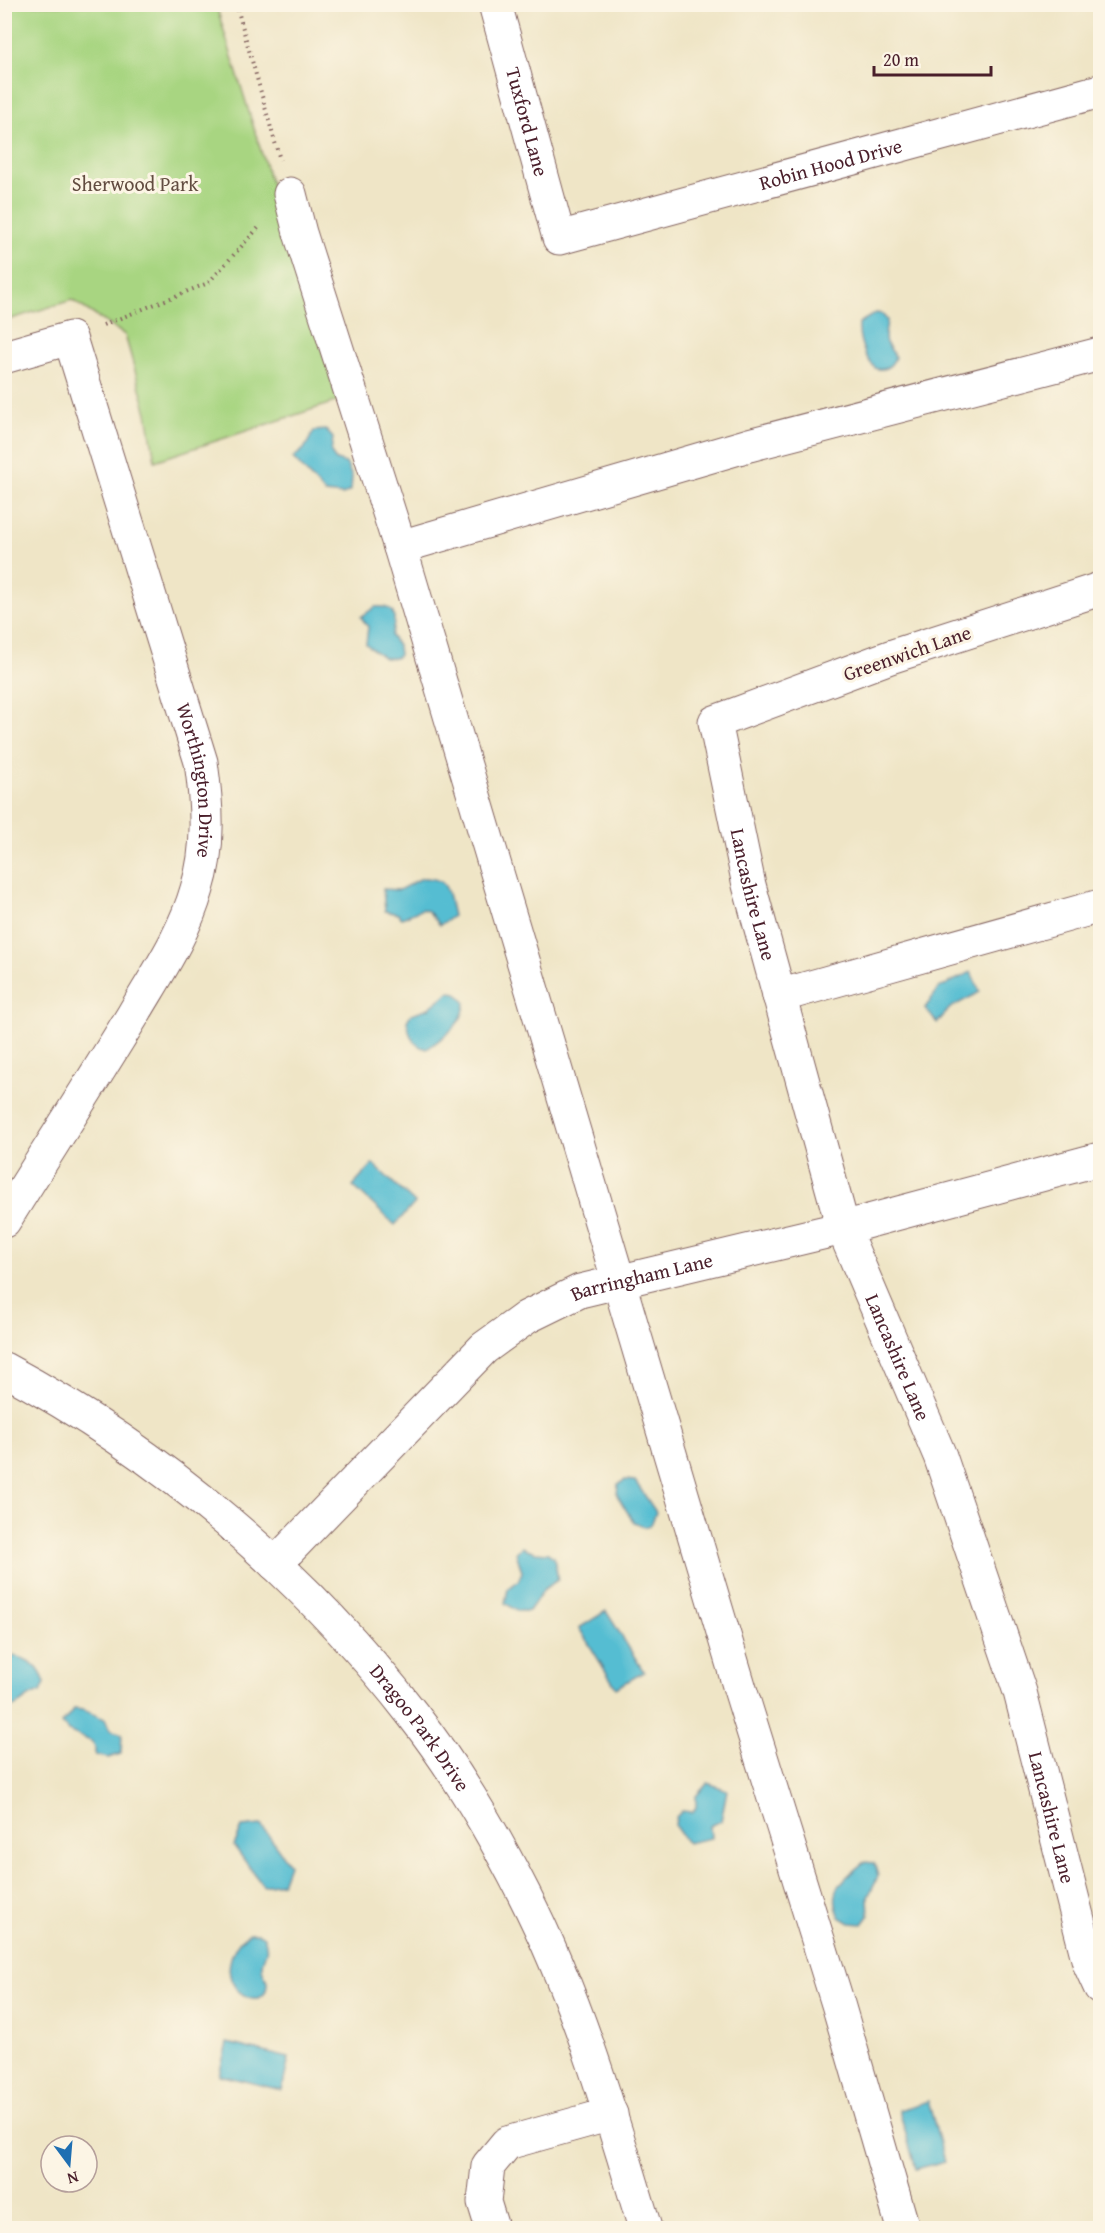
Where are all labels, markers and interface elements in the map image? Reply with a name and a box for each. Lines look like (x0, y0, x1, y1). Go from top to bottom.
scale bar (874, 39, 991, 77)
text: 20 m (883, 46, 919, 73)
street label: Tuxford Lane (499, 64, 556, 179)
street label: Robin Hood Drive (756, 130, 905, 197)
park label: Sherwood Park (72, 169, 199, 198)
street label: Greenwich Lane (839, 617, 975, 688)
street label: Worthington Drive (170, 699, 221, 860)
street label: Lancashire Lane (724, 826, 784, 964)
street label: Barringham Lane (565, 1245, 716, 1308)
street label: Lancashire Lane (859, 1289, 938, 1425)
street label: Dragoo Park Drive (363, 1657, 478, 1797)
street label: Lancashire Lane (1022, 1748, 1083, 1886)
north arrow (39, 2134, 99, 2194)
text: N (64, 2165, 82, 2192)

